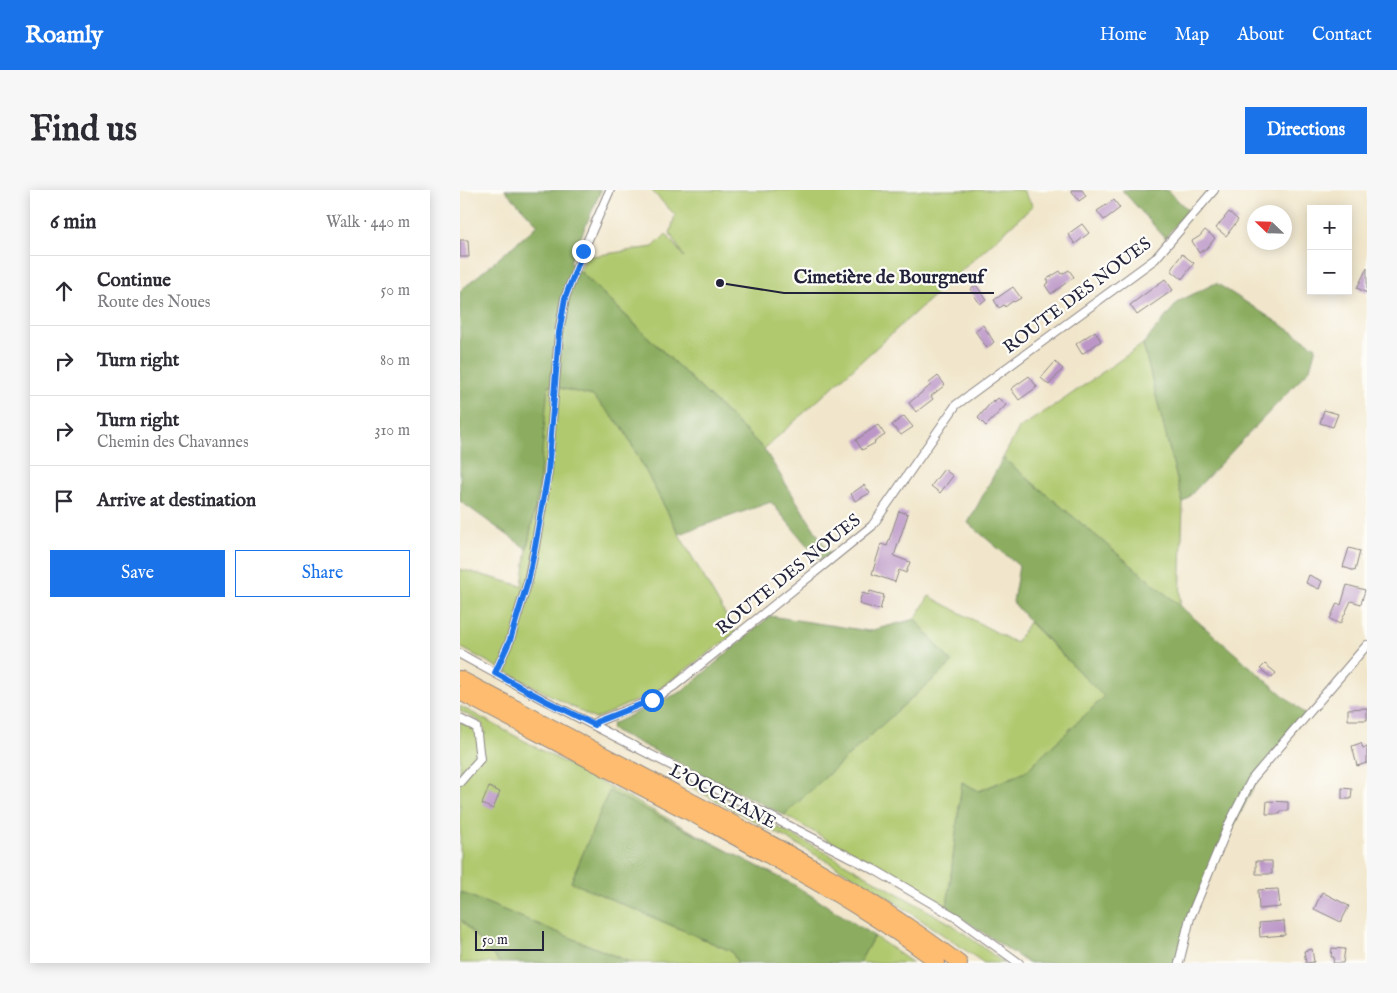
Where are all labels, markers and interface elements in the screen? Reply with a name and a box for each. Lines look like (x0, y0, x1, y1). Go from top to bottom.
text: Roamly (25, 20, 103, 51)
text: Home (1100, 24, 1147, 47)
text: Map (1175, 24, 1209, 47)
text: About (1237, 24, 1284, 47)
text: Contact (1312, 24, 1372, 47)
button: Directions (1245, 107, 1367, 154)
text: Find us (30, 108, 137, 153)
north arrow (1247, 205, 1292, 250)
map controls (1307, 205, 1352, 295)
button: + (1307, 205, 1352, 250)
text: 6 min (50, 209, 96, 236)
text: Walk · 440 m (326, 213, 410, 233)
street label: ROUTE DES NOUES (999, 233, 1157, 360)
route end (572, 240, 595, 263)
button: − (1307, 250, 1352, 295)
callout: Cimetière de Bourgneuf (784, 259, 994, 293)
text: Cimetière de Bourgneuf (794, 266, 987, 290)
text: Continue (97, 269, 171, 293)
icon: ahead (50, 277, 78, 305)
text: 50 m (381, 281, 410, 301)
text: Route des Noues (97, 293, 211, 313)
icon: right (50, 347, 78, 375)
text: Turn right (97, 349, 179, 373)
text: 80 m (380, 351, 410, 371)
text: Turn right (97, 409, 179, 433)
icon: right (50, 417, 78, 445)
text: 310 m (374, 421, 410, 441)
text: Chemin des Chavannes (97, 433, 249, 453)
icon: arrive (50, 487, 78, 515)
text: Arrive at destination (97, 489, 256, 513)
street label: ROUTE DES NOUES (712, 510, 866, 641)
button: Save (50, 550, 225, 597)
button: Share (235, 550, 410, 597)
route start (641, 689, 664, 712)
street label: L'OCCITANE (665, 760, 780, 835)
scale bar (475, 928, 544, 951)
text: 50 m (482, 931, 508, 949)

